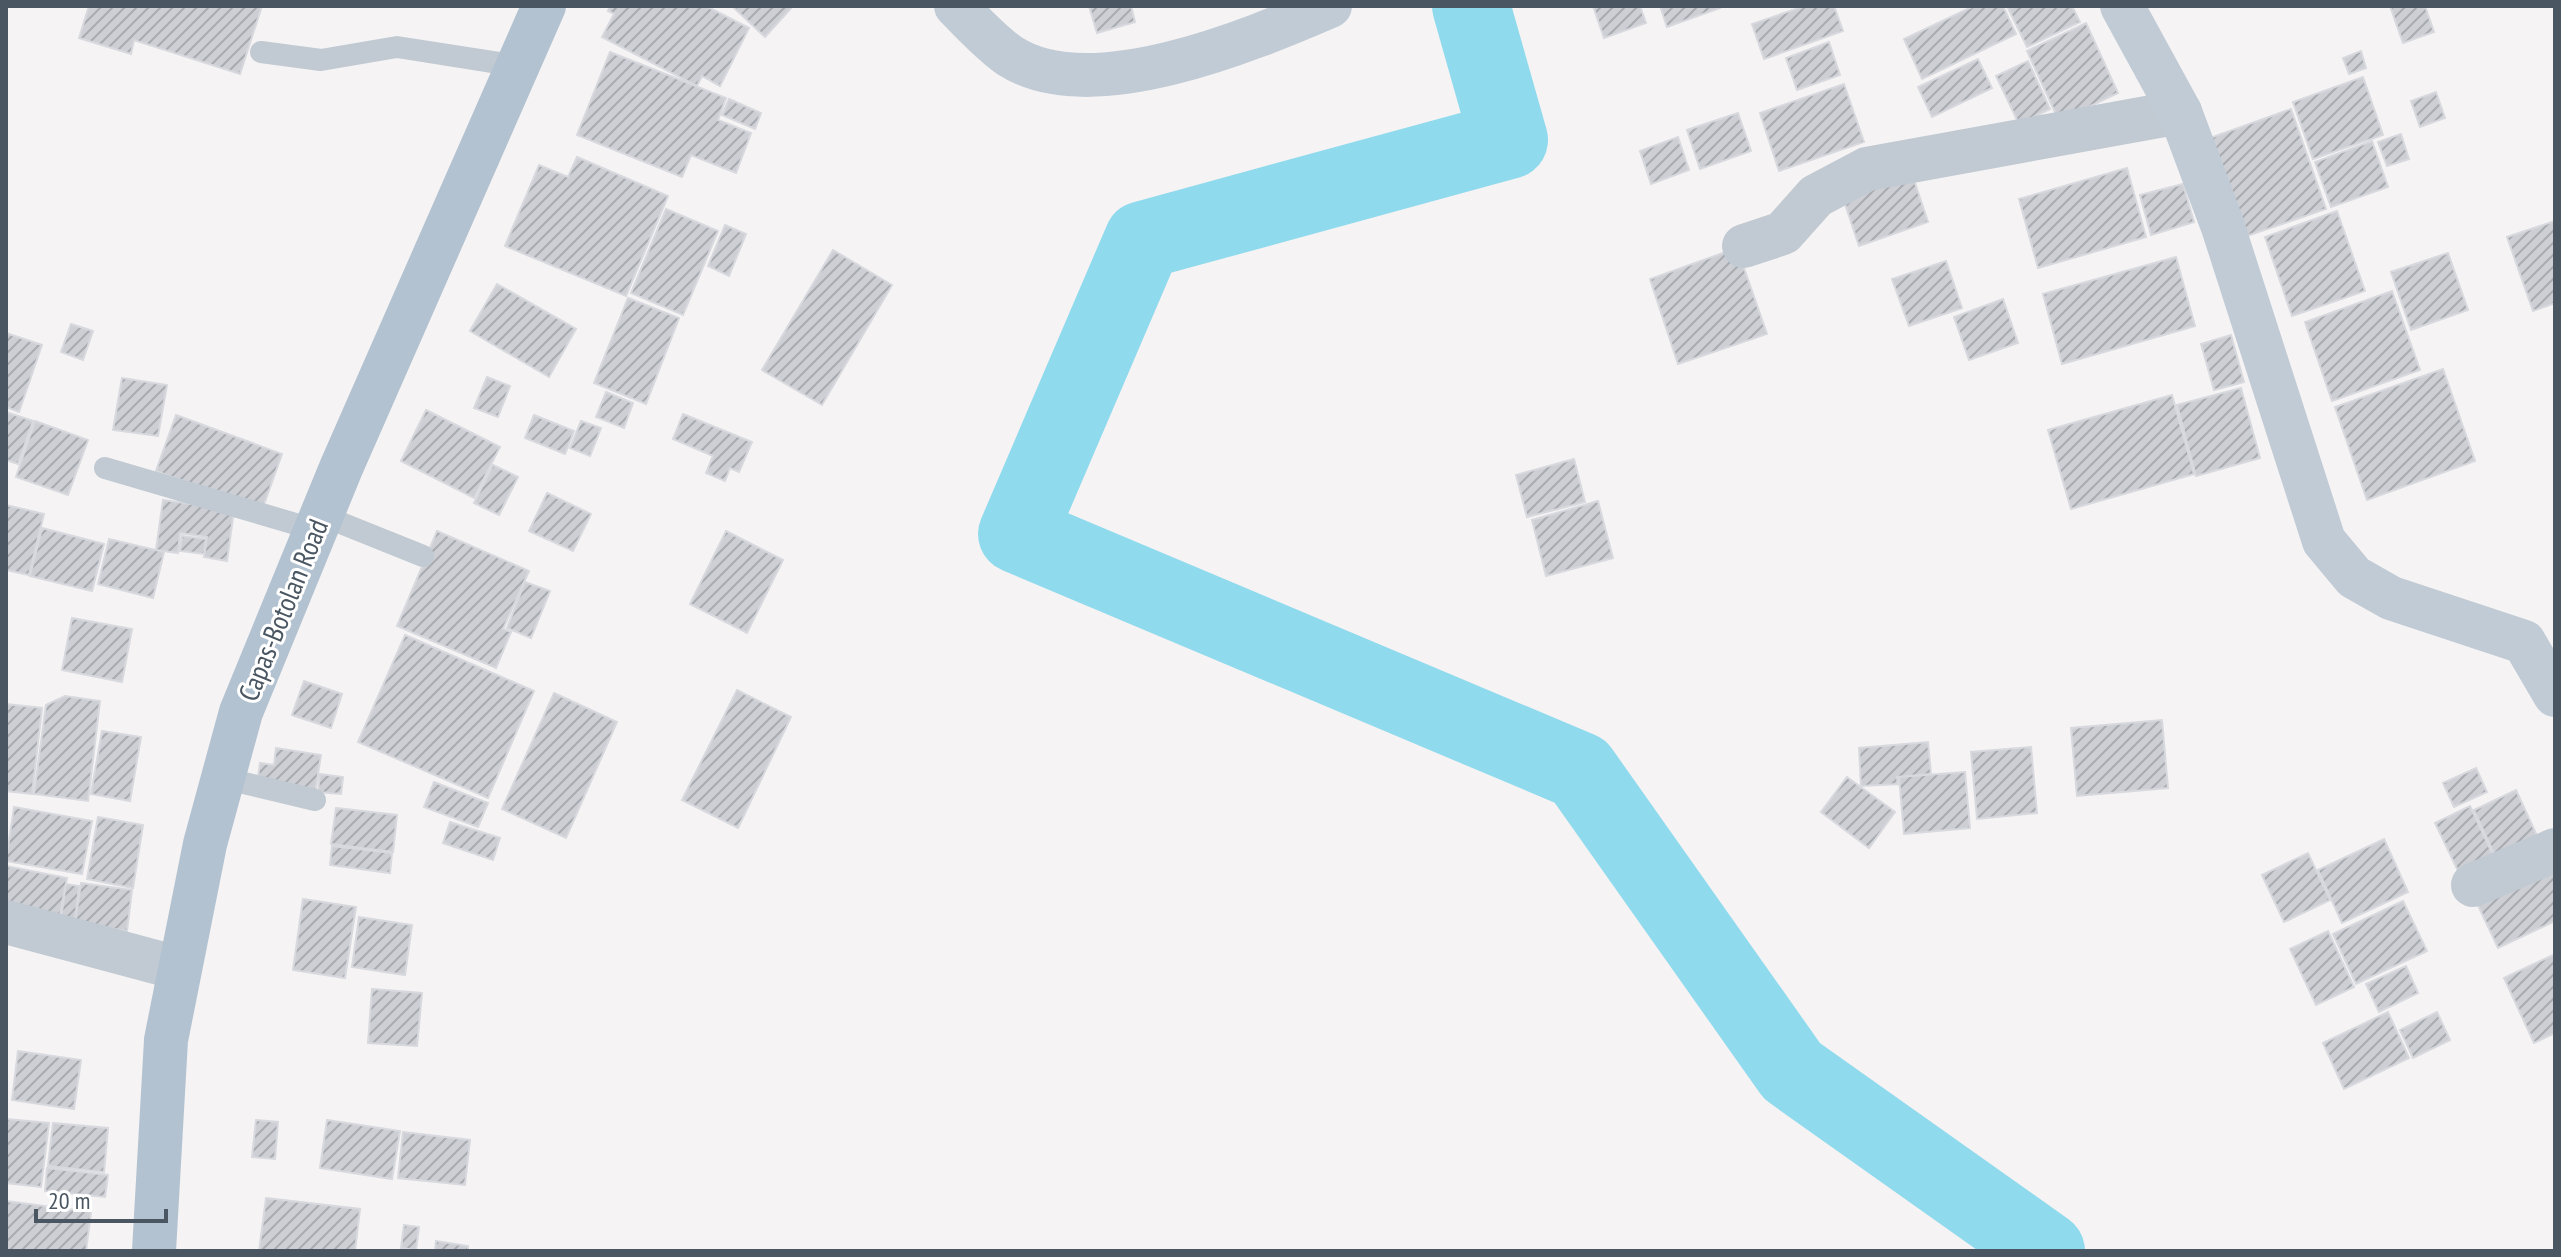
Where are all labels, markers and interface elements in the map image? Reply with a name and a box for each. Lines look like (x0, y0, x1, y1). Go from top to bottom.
street label: Capas-Botolan Road (229, 513, 336, 706)
scale bar (36, 1173, 166, 1223)
text: 20 m (48, 1185, 90, 1216)

